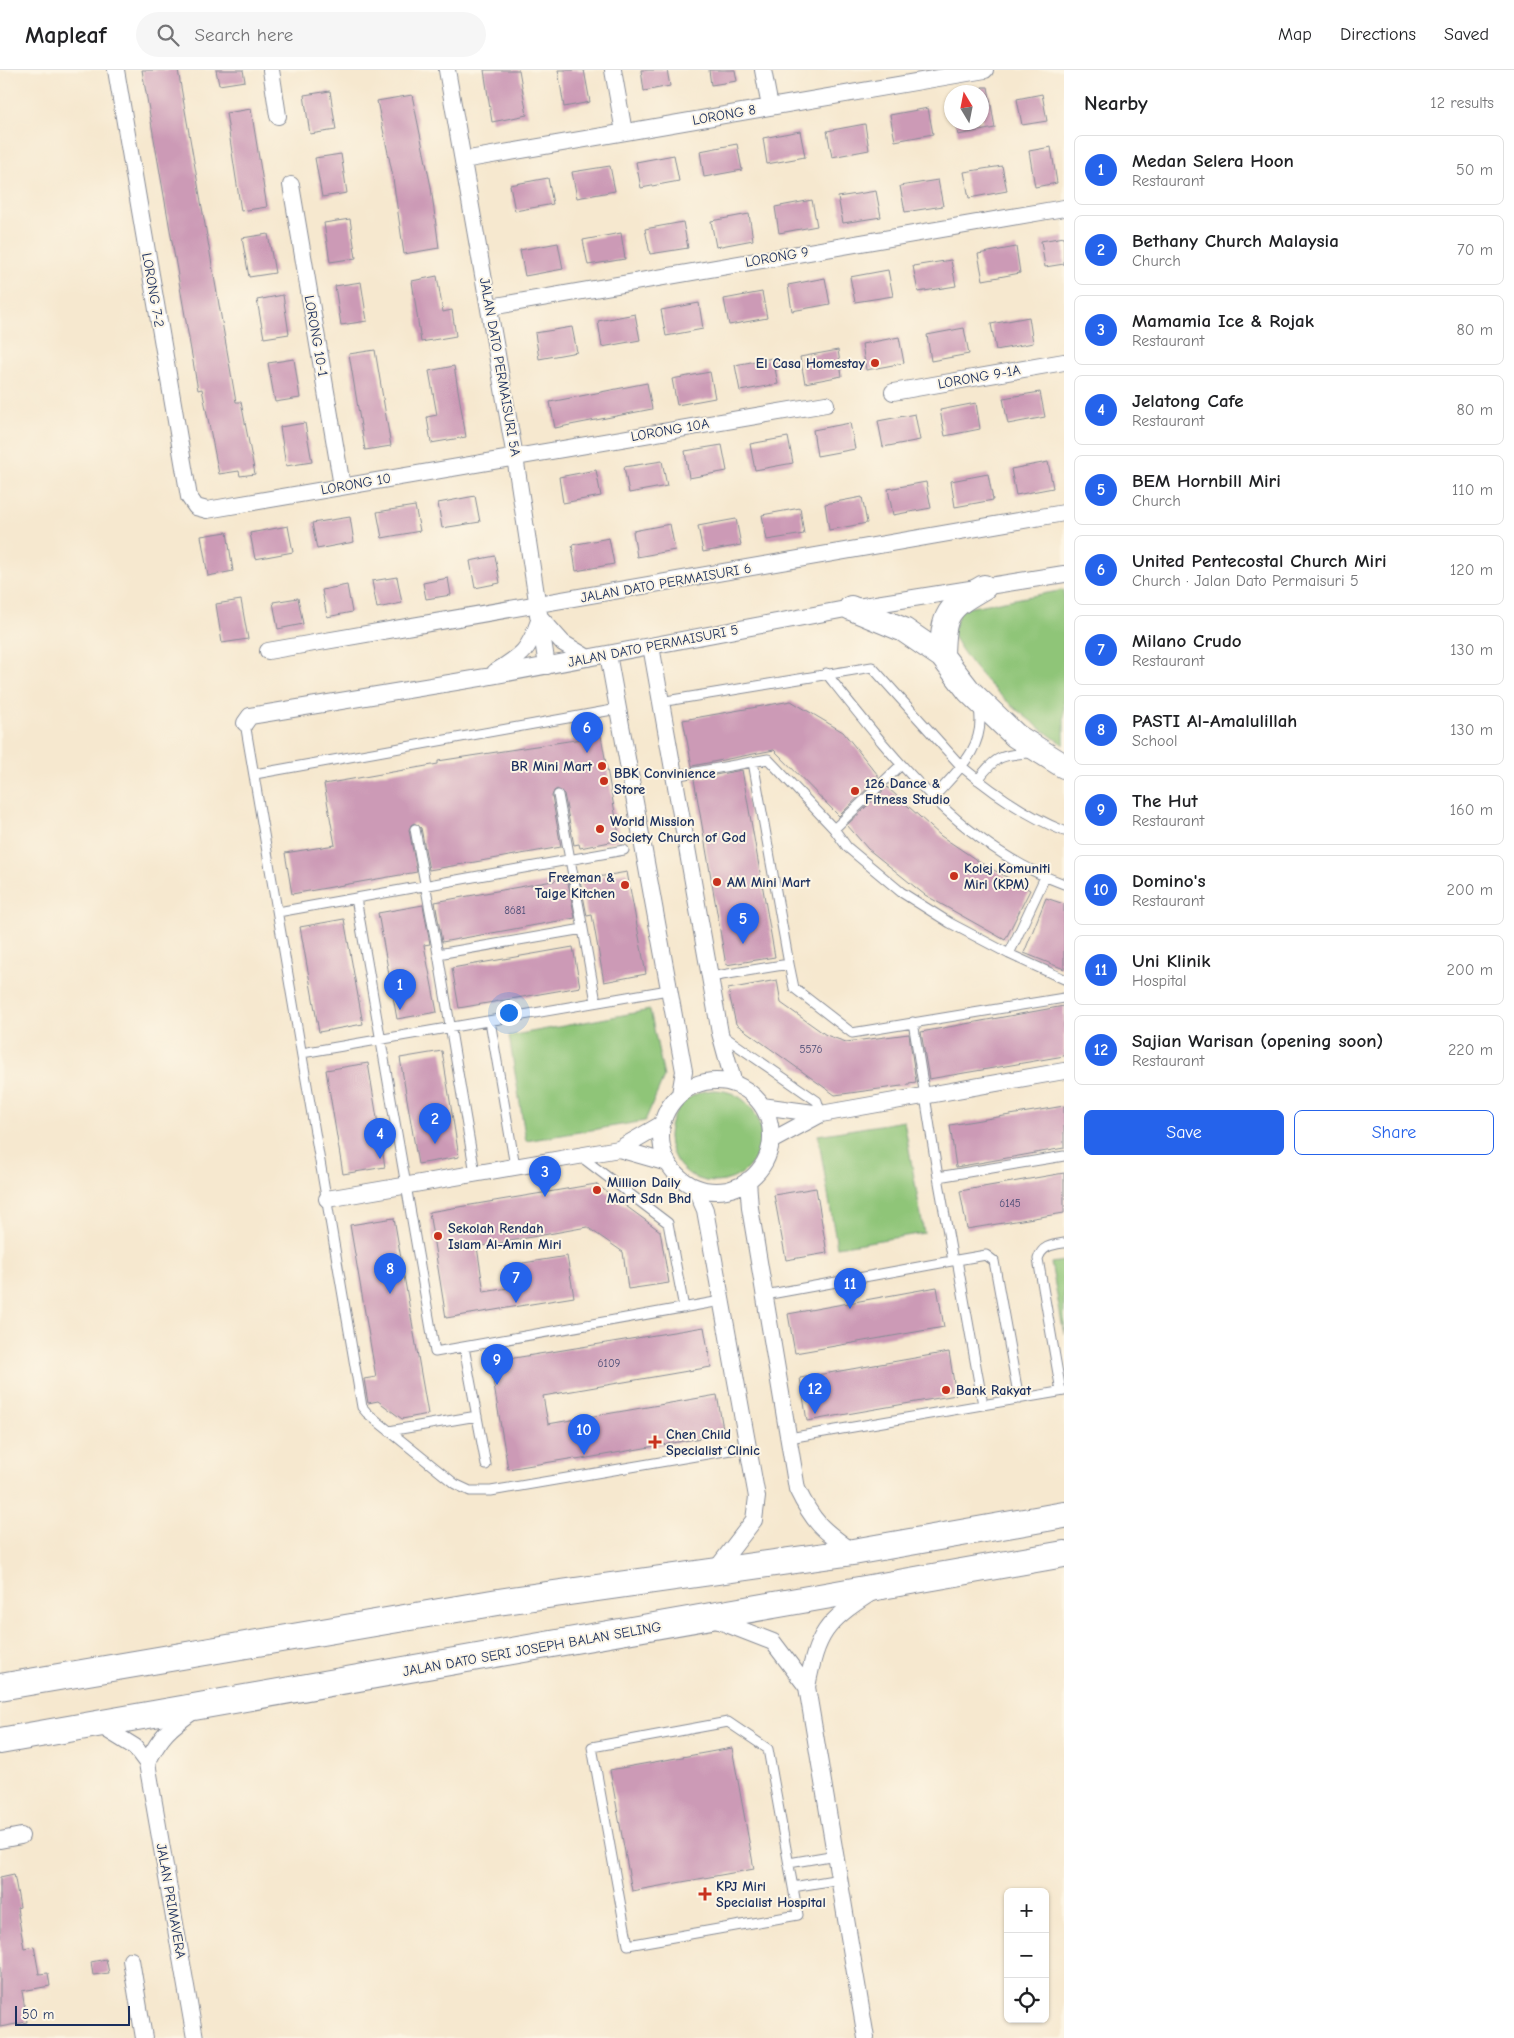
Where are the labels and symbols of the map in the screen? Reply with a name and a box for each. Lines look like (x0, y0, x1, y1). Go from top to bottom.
north arrow (944, 85, 989, 130)
street label: LORONG 8 (691, 101, 757, 129)
street label: LORONG 9 (744, 243, 810, 271)
street label: LORONG 7-2 (138, 251, 168, 329)
street label: JALAN DATO PERMAISURI 5A (476, 276, 524, 458)
street label: LORONG 10-1 (301, 294, 331, 378)
place label: El Casa Homestay (756, 355, 866, 372)
marker: El Casa Homestay (869, 357, 881, 369)
street label: LORONG 9-1A (936, 361, 1022, 393)
street label: LORONG 10A (630, 415, 710, 445)
street label: LORONG 10 (320, 469, 392, 499)
street label: JALAN DATO PERMAISURI 6 (579, 560, 753, 606)
street label: JALAN DATO PERMAISURI 5 (566, 621, 740, 671)
pin: 6 (571, 712, 603, 753)
place label: BR Mini Mart (511, 758, 592, 775)
marker: BR Mini Mart (596, 760, 608, 772)
place label: BBK Convinience Store (614, 765, 716, 798)
marker: BBK Convinience Store (598, 775, 610, 787)
place label: 126 Dance & Fitness Studio (865, 775, 950, 808)
marker: 126 Dance & Fitness Studio (849, 785, 861, 797)
place label: World Mission Society Church of God (610, 813, 746, 846)
marker: World Mission Society Church of God (594, 823, 606, 835)
place label: Kolej Komuniti Miri (KPM) (964, 860, 1050, 893)
place label: Freeman & Taige Kitchen (535, 869, 615, 902)
marker: Kolej Komuniti Miri (KPM) (948, 870, 960, 882)
place label: AM Mini Mart (727, 874, 811, 891)
marker: AM Mini Mart (711, 876, 723, 888)
marker: Freeman & Taige Kitchen (619, 879, 631, 891)
pin: 5 (727, 903, 759, 944)
house number: 8681 (504, 904, 526, 917)
pin: 1 (384, 969, 416, 1010)
your location (496, 1000, 522, 1026)
house number: 5576 (799, 1043, 823, 1056)
pin: 2 (419, 1103, 451, 1144)
pin: 4 (364, 1118, 396, 1159)
pin: 3 (529, 1156, 561, 1197)
place label: Million Daily Mart Sdn Bhd (607, 1174, 691, 1207)
marker: Million Daily Mart Sdn Bhd (591, 1184, 603, 1196)
house number: 6145 (999, 1197, 1021, 1210)
place label: Sekolah Rendah Islam Al-Amin Miri (448, 1220, 562, 1253)
marker: Sekolah Rendah Islam Al-Amin Miri (432, 1230, 444, 1242)
pin: 8 (374, 1253, 406, 1294)
pin: 7 (500, 1262, 532, 1303)
pin: 11 (834, 1268, 866, 1309)
pin: 9 (481, 1344, 513, 1385)
house number: 6109 (598, 1357, 621, 1370)
pin: 12 (799, 1373, 831, 1414)
place label: Bank Rakyat (956, 1382, 1031, 1399)
marker: Bank Rakyat (940, 1384, 952, 1396)
pin: 10 (568, 1414, 600, 1455)
place label: Chen Child Specialist Clinic (666, 1426, 760, 1459)
marker: Chen Child Specialist Clinic (648, 1435, 662, 1449)
street label: JALAN DATO SERI JOSEPH BALAN SELING (401, 1618, 663, 1680)
street label: JALAN PRIMAVERA (152, 1842, 190, 1960)
place label: KPJ Miri Specialist Hospital (716, 1878, 826, 1911)
marker: KPJ Miri Specialist Hospital (698, 1887, 712, 1901)
scale bar (15, 2003, 130, 2026)

